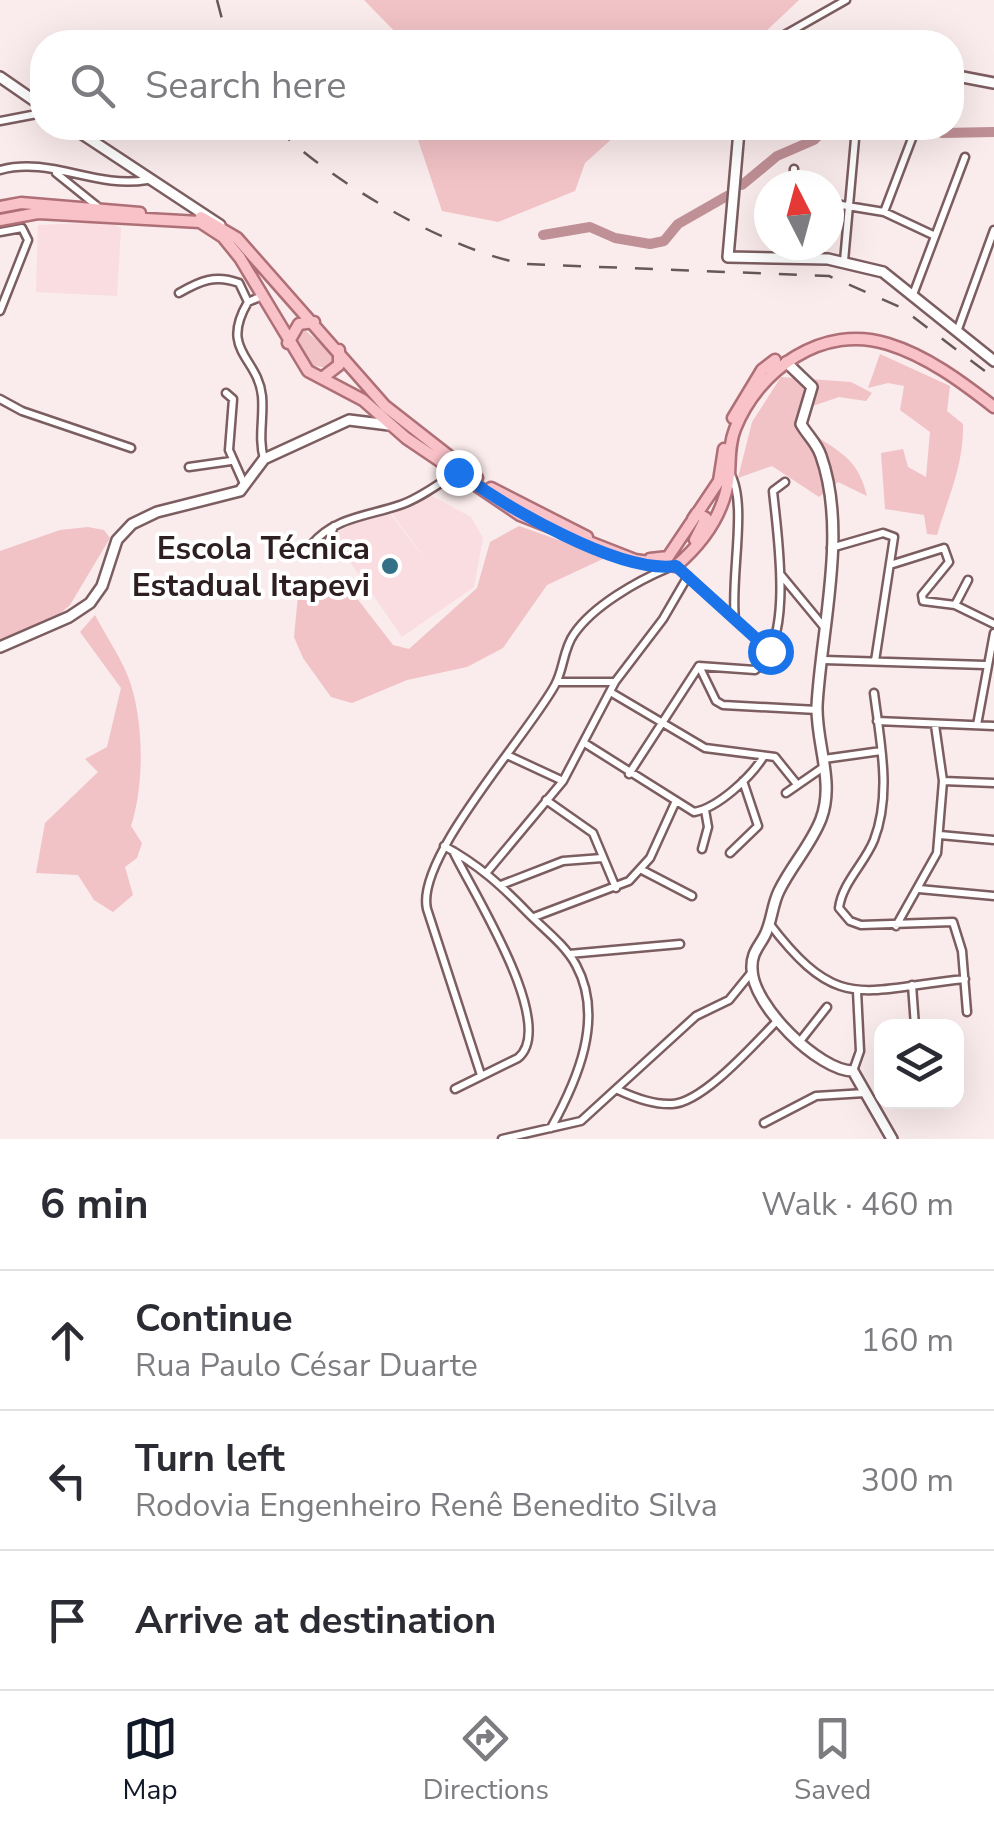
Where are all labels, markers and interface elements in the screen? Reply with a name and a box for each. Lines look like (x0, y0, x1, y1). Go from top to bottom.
search box (30, 30, 964, 140)
icon: search (65, 58, 120, 113)
text: Search here (145, 60, 346, 111)
north arrow (754, 170, 844, 260)
route end (436, 450, 482, 496)
place label: Escola Técnica Estadual Itapevi (132, 527, 370, 607)
marker: Escola Técnica Estadual Itapevi (379, 555, 401, 577)
route start (748, 629, 794, 675)
map controls (874, 1019, 964, 1109)
button: layers (874, 1019, 964, 1109)
text: 6 min (40, 1176, 149, 1233)
text: Walk · 460 m (761, 1183, 954, 1226)
text: Continue (135, 1293, 293, 1344)
icon: ahead (40, 1313, 95, 1368)
text: 160 m (861, 1319, 954, 1362)
text: Rua Paulo César Duarte (135, 1344, 478, 1387)
text: Turn left (135, 1433, 285, 1484)
icon: left (40, 1453, 95, 1508)
text: 300 m (861, 1459, 954, 1502)
text: Rodovia Engenheiro Renê Benedito Silva (135, 1484, 718, 1527)
icon: arrive (40, 1593, 95, 1648)
text: Arrive at destination (135, 1595, 496, 1646)
tab: Map (123, 1711, 178, 1809)
tab: Directions (423, 1711, 549, 1809)
tab: Saved (794, 1711, 871, 1809)

